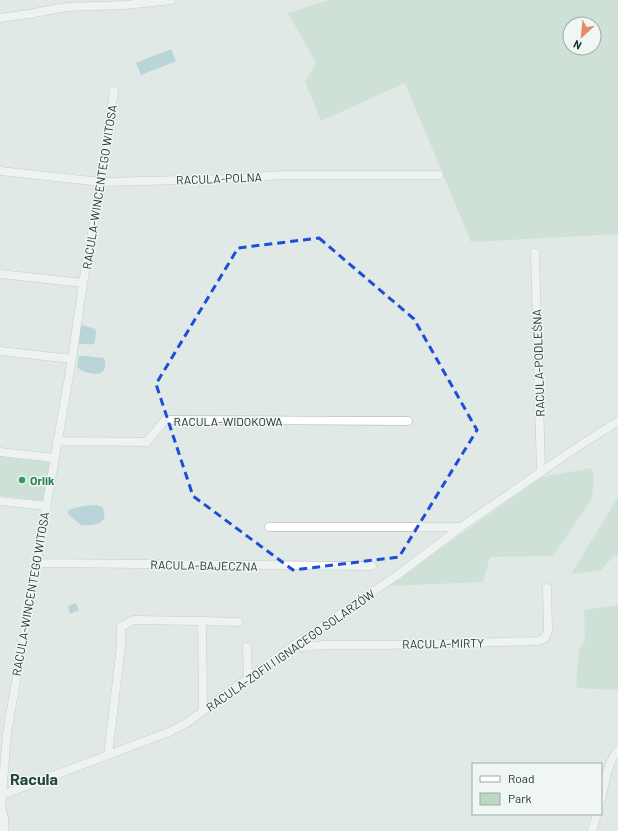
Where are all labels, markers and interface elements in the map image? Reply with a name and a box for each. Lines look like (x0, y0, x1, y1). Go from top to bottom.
north arrow (562, 16, 602, 56)
text: N (571, 38, 583, 53)
street label: RACULA-WINCENTEGO WITOSA (79, 104, 119, 270)
street label: RACULA-POLNA (176, 170, 262, 186)
street label: RACULA-PODLEŚNA (529, 309, 547, 417)
street label: RACULA-WIDOKOWA (174, 414, 282, 428)
place label: Orlik (30, 473, 55, 487)
marker: Orlik (17, 475, 27, 485)
street label: RACULA-WINCENTEGO WITOSA (9, 511, 51, 677)
street label: RACULA-BAJECZNA (150, 557, 258, 573)
street label: RACULA-ZOFII I IGNACEGO SOLARZÓW (203, 586, 377, 714)
street label: RACULA-MIRTY (402, 635, 484, 651)
legend (472, 763, 602, 815)
district label: Racula (10, 769, 58, 788)
text: Road (508, 771, 535, 785)
text: Park (508, 791, 532, 805)

